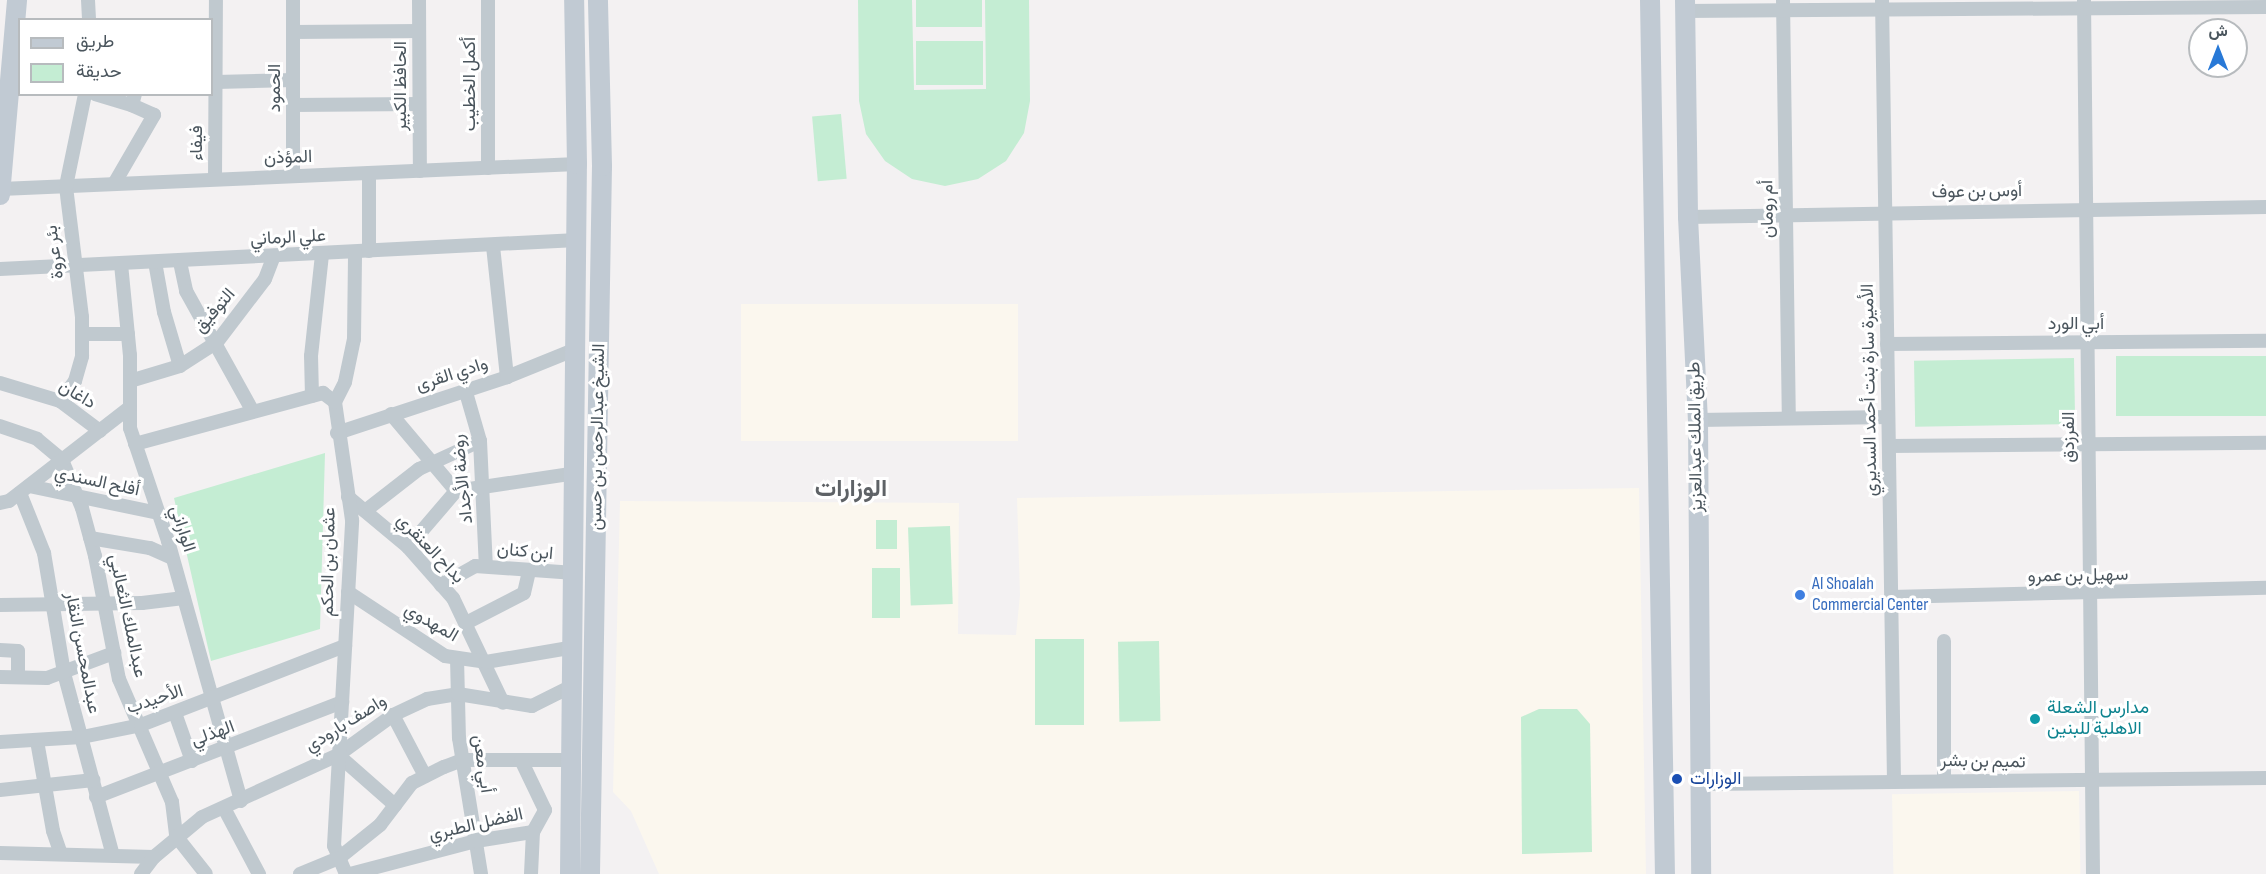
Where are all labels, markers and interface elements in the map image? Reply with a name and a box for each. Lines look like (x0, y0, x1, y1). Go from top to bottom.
legend (18, 18, 213, 96)
north arrow (2188, 18, 2248, 78)
text: ش (2208, 22, 2228, 41)
text: طريق (76, 31, 114, 52)
street label: أكمل الخطيب (459, 37, 481, 131)
street label: الحافظ الكبير (390, 41, 412, 131)
text: حديقة (76, 61, 122, 82)
street label: الحمود (264, 64, 286, 112)
street label: فيفاء (186, 125, 208, 161)
street label: المؤذن (263, 146, 313, 170)
street label: أم رومان (1757, 180, 1779, 238)
street label: أوس بن عوف (1932, 180, 2022, 204)
street label: بئر عروة (41, 224, 69, 280)
street label: علي الرماني (250, 225, 326, 251)
street label: الأميرة سارة بنت أحمد السديري (1857, 283, 1883, 497)
street label: التوفيق (190, 284, 240, 338)
street label: أبي الورد (2048, 313, 2104, 335)
street label: الشيخ عبدالرحمن بن حسن (586, 343, 610, 531)
street label: وادي القرى (413, 353, 491, 397)
street label: طريق الملك عبدالعزيز (1684, 361, 1708, 513)
street label: داغان (55, 376, 99, 414)
street label: الفرزدق (2058, 412, 2080, 462)
street label: روضة الأجداد (448, 433, 478, 525)
street label: أفلح السندي (53, 462, 141, 502)
district label: الوزارات (815, 475, 887, 503)
street label: الواراني (164, 503, 200, 555)
street label: عثمان بن الحكم (317, 507, 341, 617)
street label: بداح العنقري (392, 510, 468, 588)
street label: ابن كنان (496, 539, 554, 565)
street label: عبدالملك الثعالبي (103, 552, 151, 680)
street label: سهيل بن عمرو (2027, 564, 2129, 588)
place label: Al Shoalah Commercial Center (1812, 574, 1928, 616)
marker: Al Shoalah Commercial Center (1793, 588, 1807, 602)
street label: عبدالمحسن النقار (60, 590, 104, 716)
street label: المهدوي (400, 599, 462, 647)
street label: الأحيدب (124, 681, 186, 719)
street label: واصف بارودي (301, 690, 391, 758)
place label: مدارس الشعلة الاهلية للبنين (2047, 698, 2149, 740)
marker: مدارس الشعلة الاهلية للبنين (2028, 712, 2042, 726)
street label: الهذلي (188, 716, 238, 752)
street label: أبي معن (467, 733, 497, 795)
street label: تميم بن بشر (1940, 750, 2026, 774)
place label: الوزارات (1690, 768, 1741, 790)
marker: الوزارات (1668, 770, 1686, 788)
street label: الفضل الطبري (427, 804, 525, 846)

